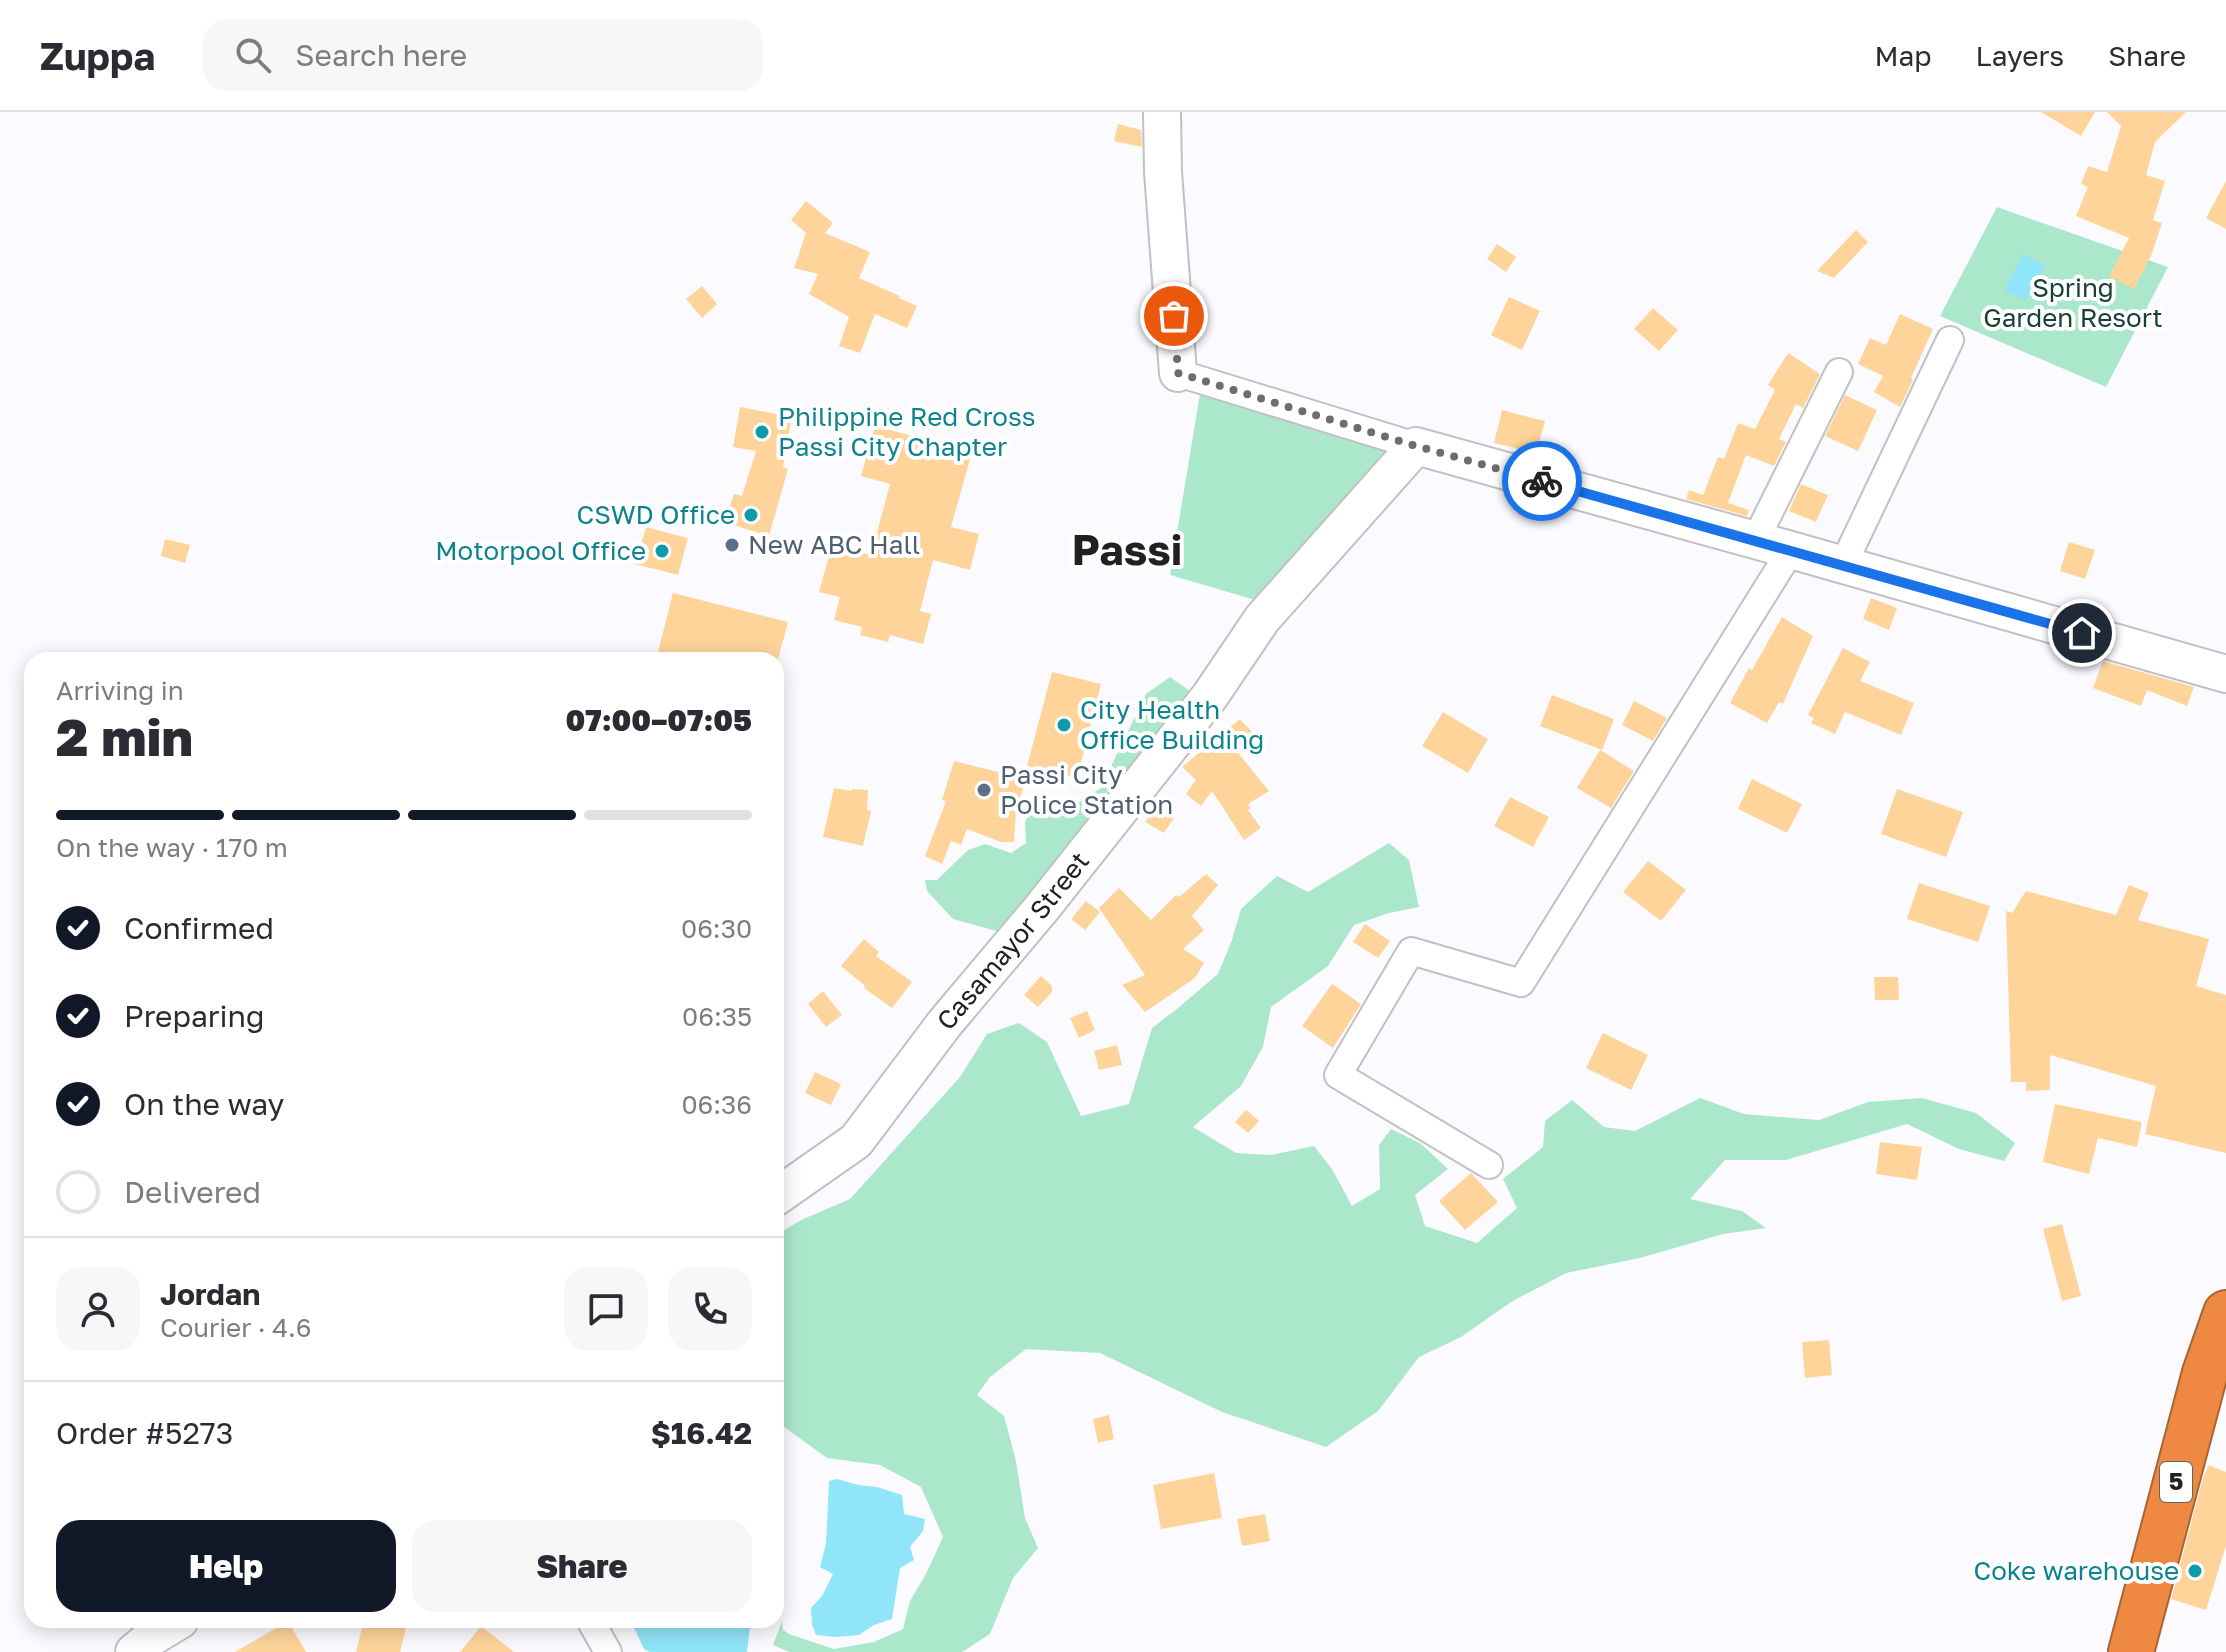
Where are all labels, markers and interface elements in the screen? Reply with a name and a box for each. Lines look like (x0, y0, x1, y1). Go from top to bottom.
search box (203, 19, 763, 91)
text: Zuppa (40, 33, 155, 78)
icon: search (231, 33, 275, 77)
text: Search here (295, 37, 467, 73)
text: Map (1874, 39, 1932, 72)
text: Layers (1976, 39, 2064, 72)
text: Share (2108, 39, 2186, 72)
park label: Spring Garden Resort (1983, 272, 2163, 333)
pin (1140, 282, 1208, 350)
icon: bag (1152, 294, 1196, 338)
place label: Philippine Red Cross Passi City Chapter (778, 401, 1036, 462)
marker: Philippine Red Cross Passi City Chapter (753, 423, 771, 441)
courier (1502, 441, 1582, 521)
icon: bike (1520, 459, 1564, 503)
place label: CSWD Office (577, 499, 735, 530)
marker: CSWD Office (742, 506, 760, 524)
district label: Passi (1072, 524, 1182, 574)
place label: New ABC Hall (748, 529, 920, 560)
place label: Motorpool Office (435, 535, 646, 566)
marker: New ABC Hall (723, 536, 741, 554)
marker: Motorpool Office (653, 542, 671, 560)
pin (2048, 599, 2116, 667)
icon: home (2060, 611, 2104, 655)
text: Arriving in (56, 675, 184, 706)
place label: City Health Office Building (1080, 694, 1264, 755)
text: 07:00–07:05 (565, 702, 752, 738)
text: 2 min (56, 705, 193, 767)
marker: City Health Office Building (1055, 716, 1073, 734)
place label: Passi City Police Station (1000, 759, 1173, 820)
marker: Passi City Police Station (975, 781, 993, 799)
text: On the way · 170 m (56, 832, 288, 863)
street label: Casamayor Street (930, 846, 1095, 1036)
icon: check (56, 906, 100, 950)
text: Confirmed (124, 910, 274, 946)
text: 06:30 (681, 913, 752, 944)
icon: check (56, 994, 100, 1038)
text: Preparing (124, 998, 265, 1034)
text: 06:35 (682, 1001, 752, 1032)
icon: check (56, 1082, 100, 1126)
text: On the way (124, 1086, 284, 1122)
text: 06:36 (681, 1089, 752, 1120)
text: Delivered (124, 1174, 261, 1210)
button: person (56, 1267, 140, 1351)
button: chat (564, 1267, 648, 1351)
button: phone (668, 1267, 752, 1351)
text: Jordan (160, 1276, 260, 1312)
text: Courier · 4.6 (160, 1312, 312, 1343)
text: Order #5273 (56, 1415, 233, 1451)
text: $16.42 (651, 1415, 752, 1451)
road number: 5 (2160, 1462, 2192, 1502)
button: Help (56, 1520, 396, 1612)
button: Share (412, 1520, 752, 1612)
place label: Coke warehouse (1974, 1555, 2179, 1586)
marker: Coke warehouse (2186, 1562, 2204, 1580)

